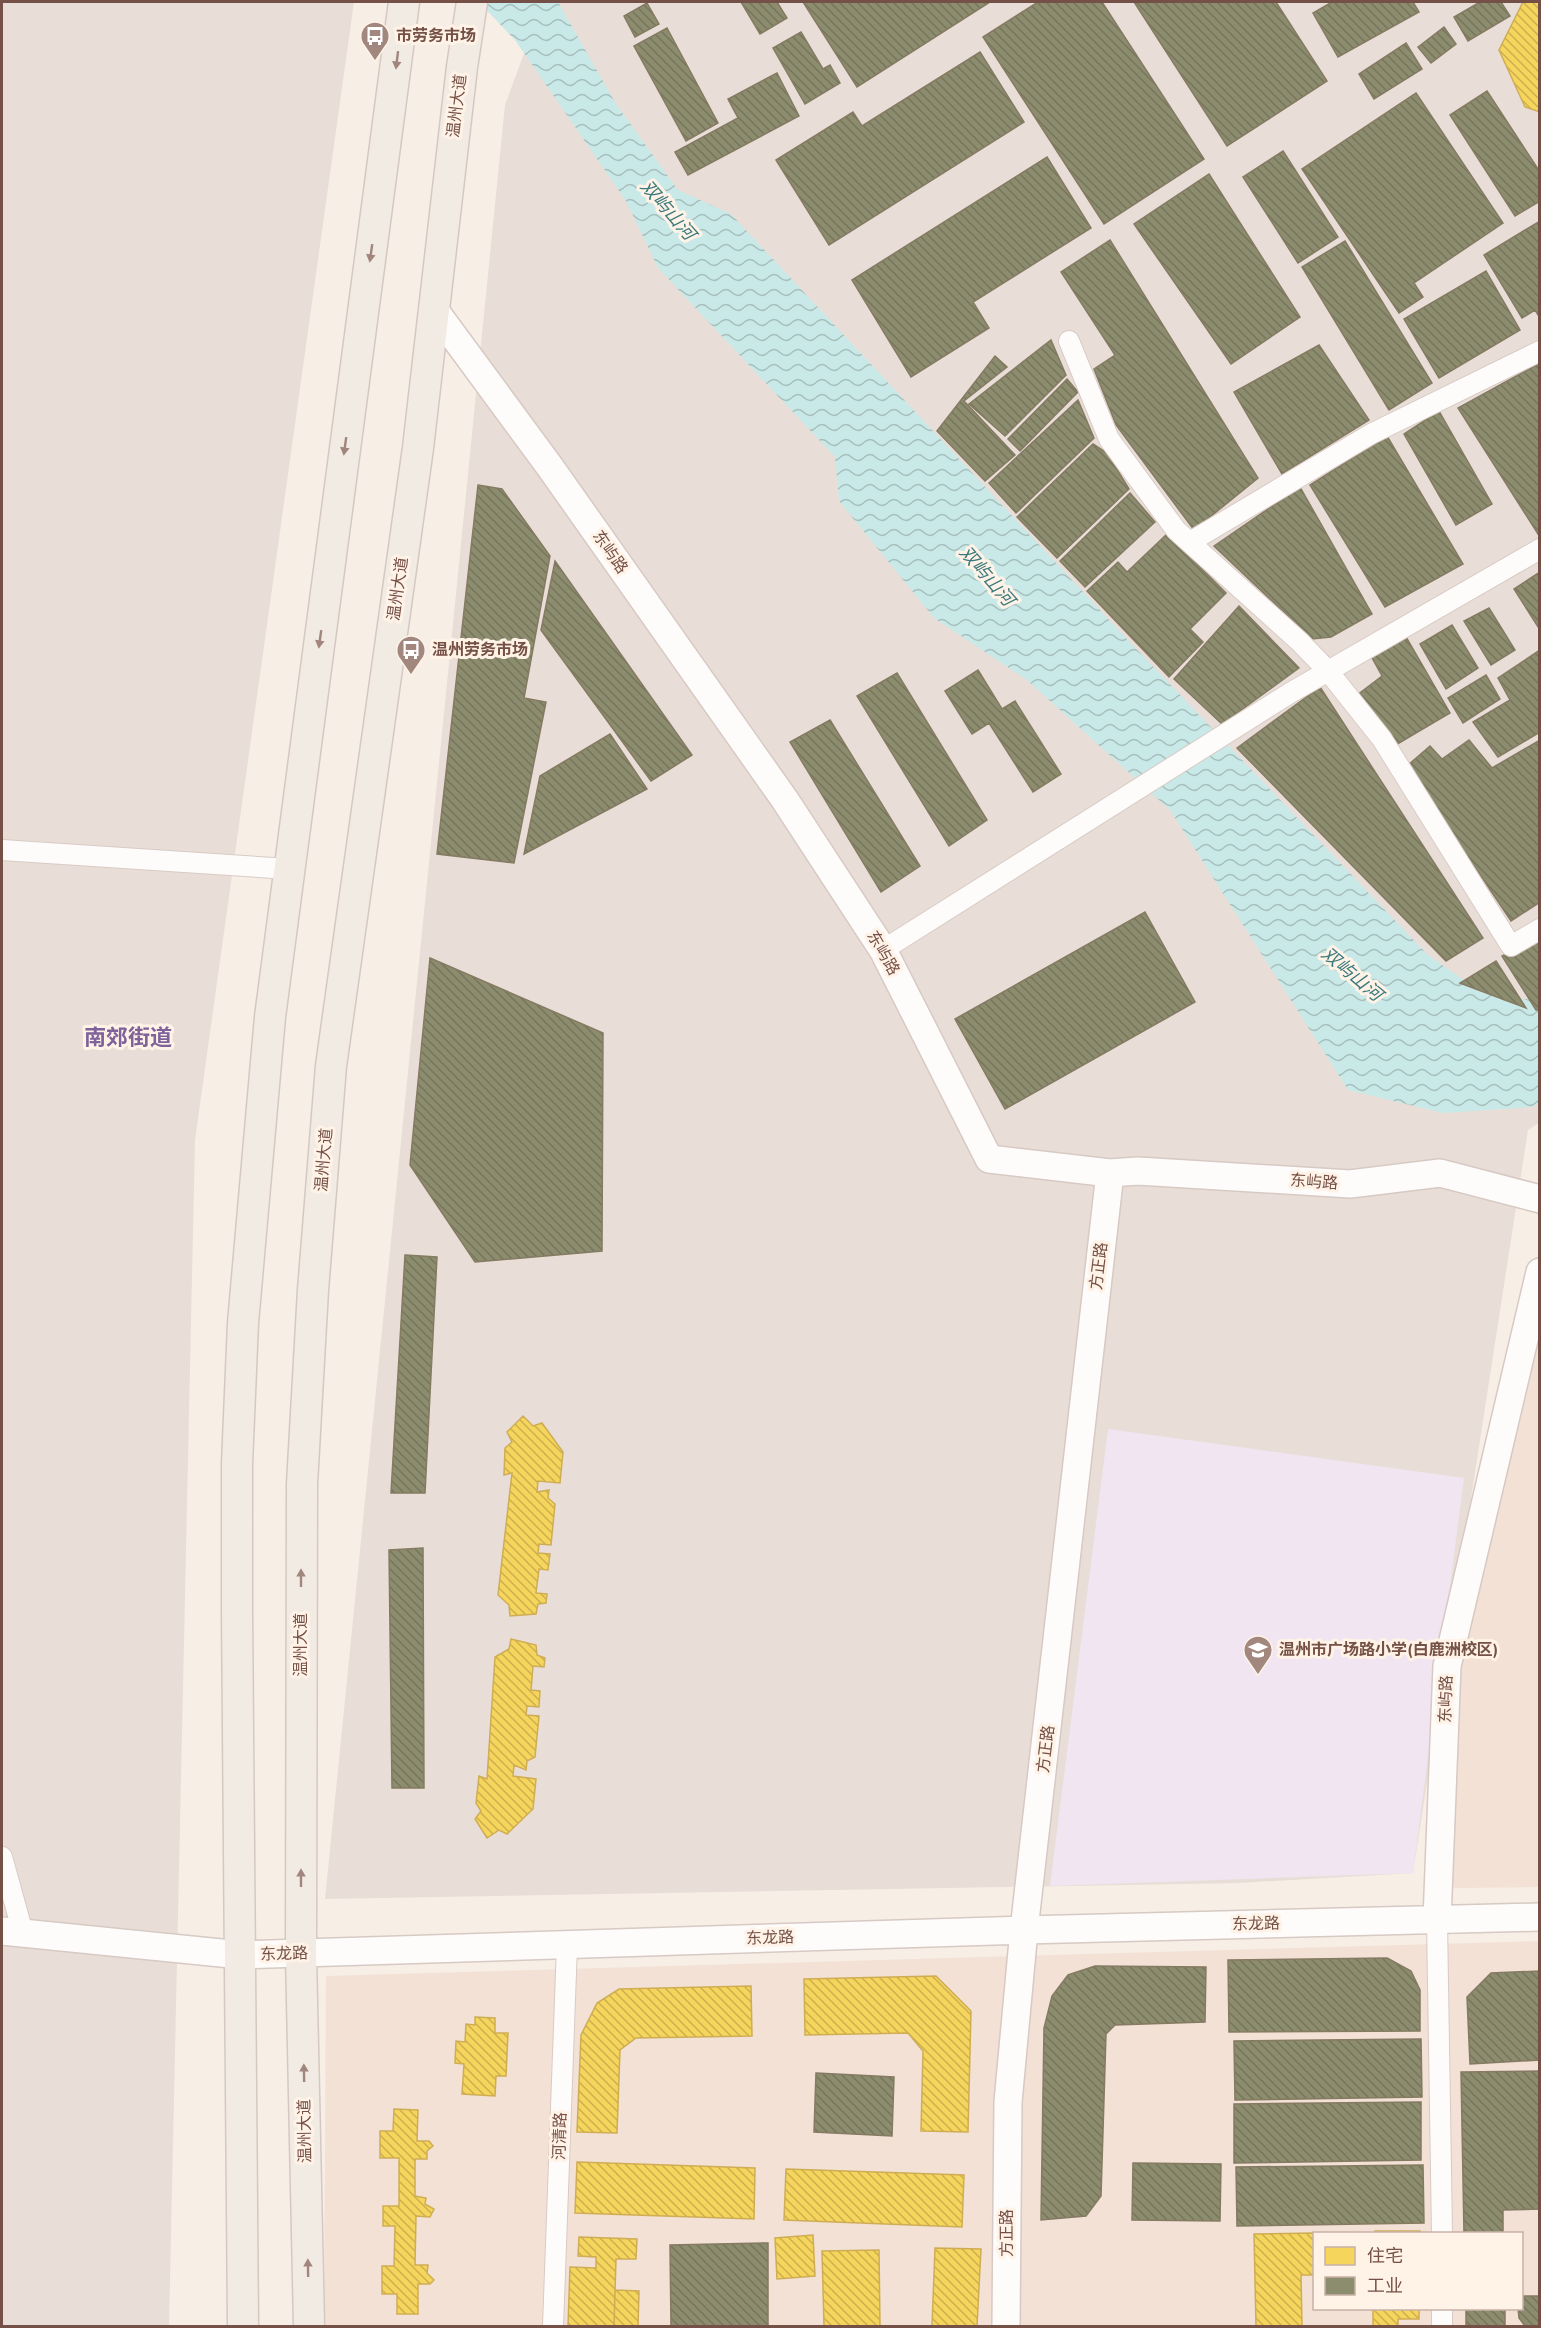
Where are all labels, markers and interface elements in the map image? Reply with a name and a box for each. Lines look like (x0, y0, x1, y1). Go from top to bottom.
bus stop icon: 市劳务市场 (359, 20, 391, 62)
place label: 市劳务市场 (396, 25, 476, 47)
one-way arrow (392, 50, 401, 69)
street label: 温州大道 (442, 73, 472, 139)
water label: 双屿山河 (635, 175, 703, 247)
one-way arrow (366, 243, 376, 262)
one-way arrow (341, 437, 350, 456)
street label: 东屿路 (587, 526, 633, 578)
water label: 双屿山河 (954, 541, 1022, 613)
street label: 温州大道 (383, 556, 413, 622)
one-way arrow (315, 630, 324, 649)
bus stop icon: 温州劳务市场 (395, 634, 427, 676)
place label: 温州劳务市场 (432, 639, 528, 661)
street label: 东屿路 (861, 927, 905, 979)
water label: 双屿山河 (1317, 942, 1390, 1008)
district label: 南郊街道 (84, 1023, 172, 1053)
street label: 温州大道 (310, 1127, 338, 1193)
street label: 东屿路 (1289, 1169, 1339, 1195)
street label: 方正路 (1085, 1241, 1113, 1291)
one-way arrow (296, 1569, 306, 1588)
street label: 温州大道 (290, 1613, 312, 1677)
school or university icon: 温州市广场路小学(白鹿洲校区) (1242, 1634, 1274, 1676)
place label: 温州市广场路小学(白鹿洲校区) (1279, 1639, 1498, 1661)
street label: 东屿路 (1434, 1675, 1458, 1723)
street label: 方正路 (1032, 1724, 1060, 1774)
one-way arrow (296, 1869, 306, 1888)
street label: 东龙路 (1232, 1913, 1280, 1935)
street label: 东龙路 (746, 1926, 794, 1950)
street label: 东龙路 (260, 1942, 308, 1966)
one-way arrow (299, 2064, 308, 2083)
street label: 温州大道 (293, 2099, 317, 2163)
street label: 河清路 (548, 2112, 572, 2160)
street label: 方正路 (996, 2209, 1018, 2257)
legend (1313, 2232, 1523, 2310)
text: 住宅 (1367, 2244, 1403, 2268)
one-way arrow (303, 2259, 313, 2278)
text: 工业 (1367, 2274, 1403, 2298)

